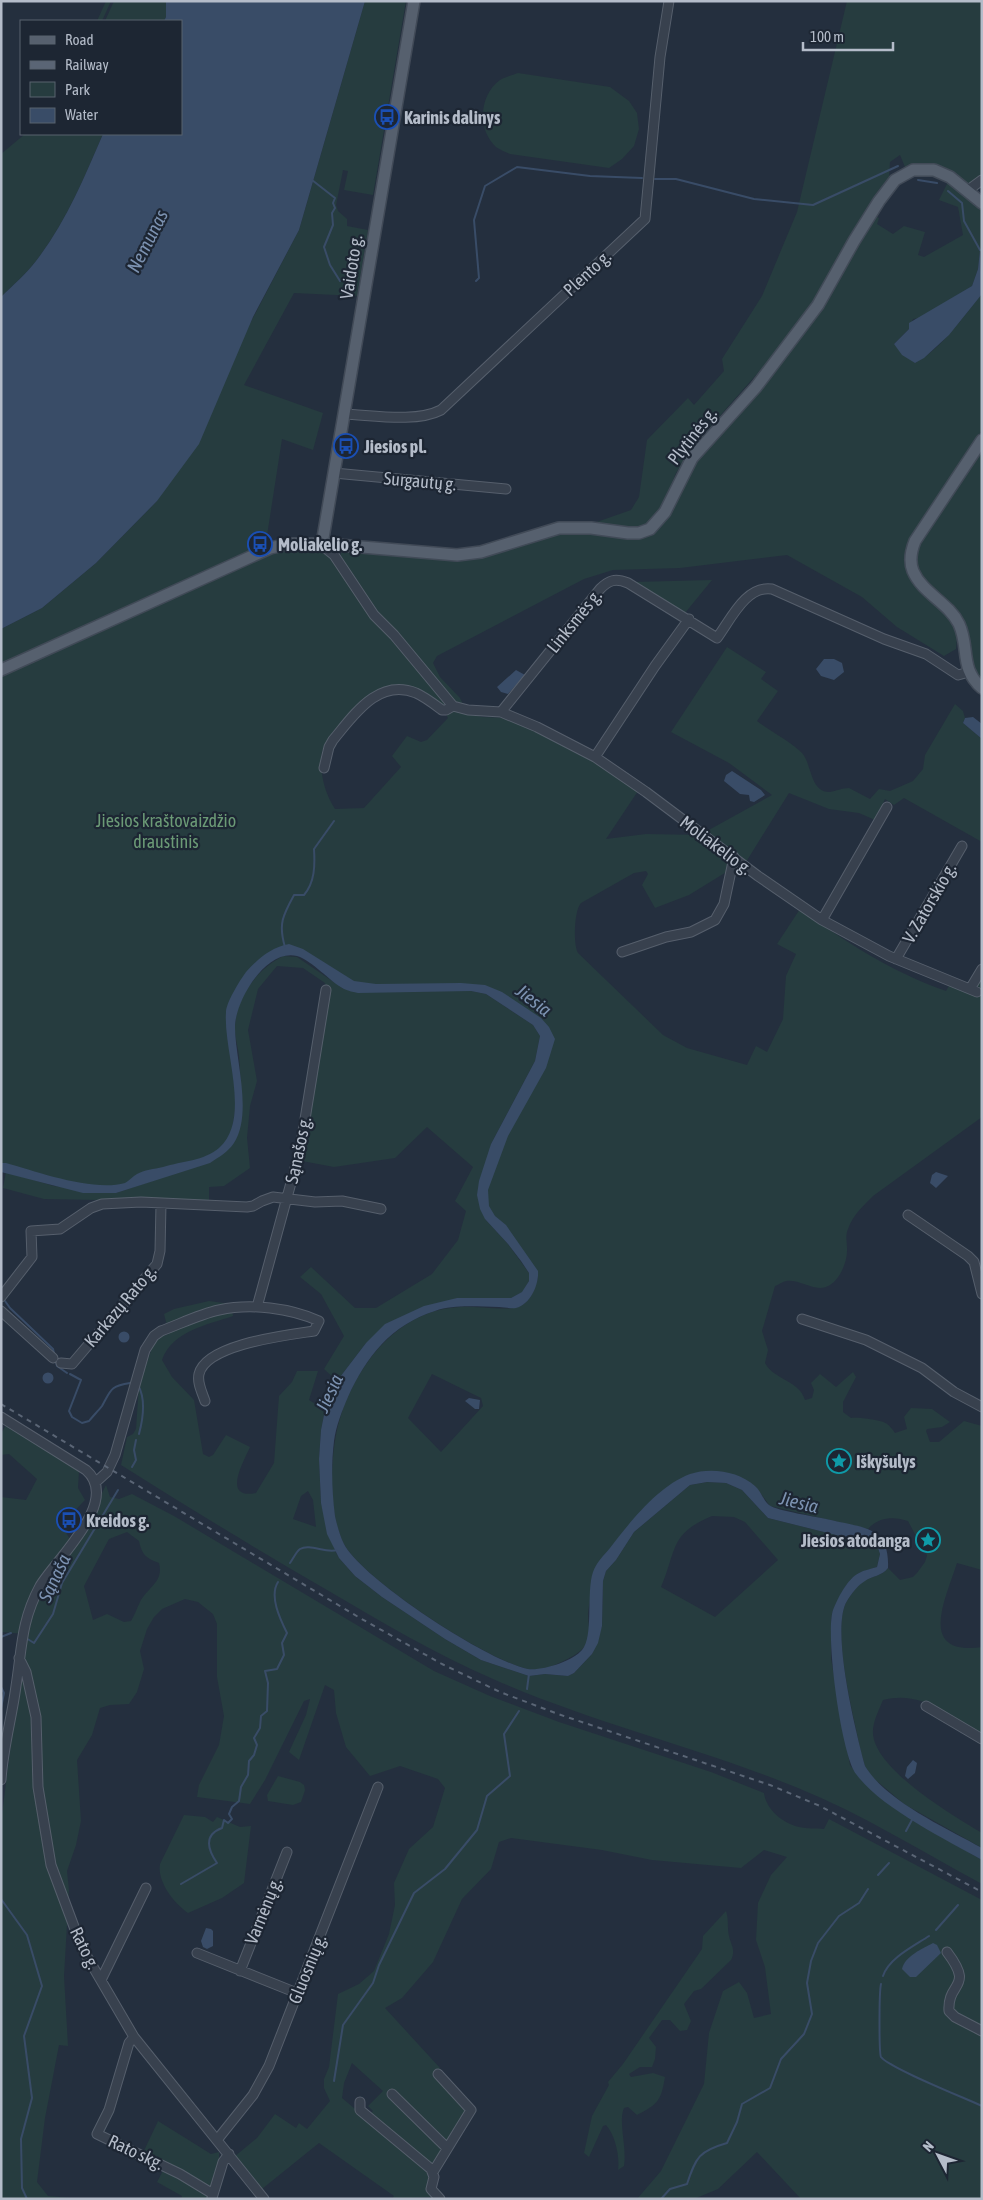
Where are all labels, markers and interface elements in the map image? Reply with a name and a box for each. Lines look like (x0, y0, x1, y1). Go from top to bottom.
legend (20, 20, 182, 135)
scale bar (803, 20, 893, 52)
text: 100 m (810, 28, 844, 45)
text: Road (65, 31, 94, 48)
text: Railway (65, 56, 109, 73)
text: Park (65, 81, 90, 98)
bus stop icon: Karinis dalinys (374, 104, 400, 130)
text: Water (65, 106, 98, 123)
place label: Karinis dalinys (404, 107, 501, 128)
water label: Nemunas (122, 206, 172, 276)
street label: Vaidoto g. (336, 233, 366, 301)
street label: Plento g. (559, 246, 615, 300)
street label: Plytinės g. (663, 403, 721, 469)
bus stop icon: Jiesios pl. (333, 433, 359, 459)
place label: Jiesios pl. (363, 436, 426, 457)
street label: Surgautų g. (383, 467, 457, 495)
bus stop icon: Moliakelio g. (247, 531, 273, 557)
place label: Moliakelio g. (278, 534, 362, 555)
street label: Linksmės g. (542, 585, 606, 657)
park label: Jiesios kraštovaizdžio draustinis (96, 810, 236, 852)
street label: Moliakelio g. (676, 811, 756, 879)
street label: V. Zatorskio g. (898, 859, 960, 947)
water label: Jiesia (511, 979, 556, 1021)
street label: Sąnašos g. (281, 1115, 315, 1185)
street label: Karkazų Rato g. (80, 1261, 160, 1351)
water label: Jiesia (310, 1371, 347, 1416)
place icon: Iškyšulys (826, 1448, 852, 1474)
place label: Iškyšulys (856, 1451, 916, 1472)
water label: Jiesia (776, 1486, 821, 1517)
bus stop icon: Kreidos g. (56, 1507, 82, 1533)
place label: Kreidos g. (86, 1510, 149, 1531)
place icon: Jiesios atodanga (915, 1527, 941, 1553)
place label: Jiesios atodanga (800, 1530, 910, 1551)
water label: Sąnaša (33, 1550, 75, 1606)
street label: Varnėnų g. (240, 1875, 286, 1947)
street label: Rato g. (66, 1924, 104, 1972)
street label: Gluosnių g. (284, 1931, 330, 2007)
street label: Rato skg. (105, 2130, 167, 2174)
north arrow (913, 2130, 963, 2180)
text: N (919, 2138, 937, 2155)

